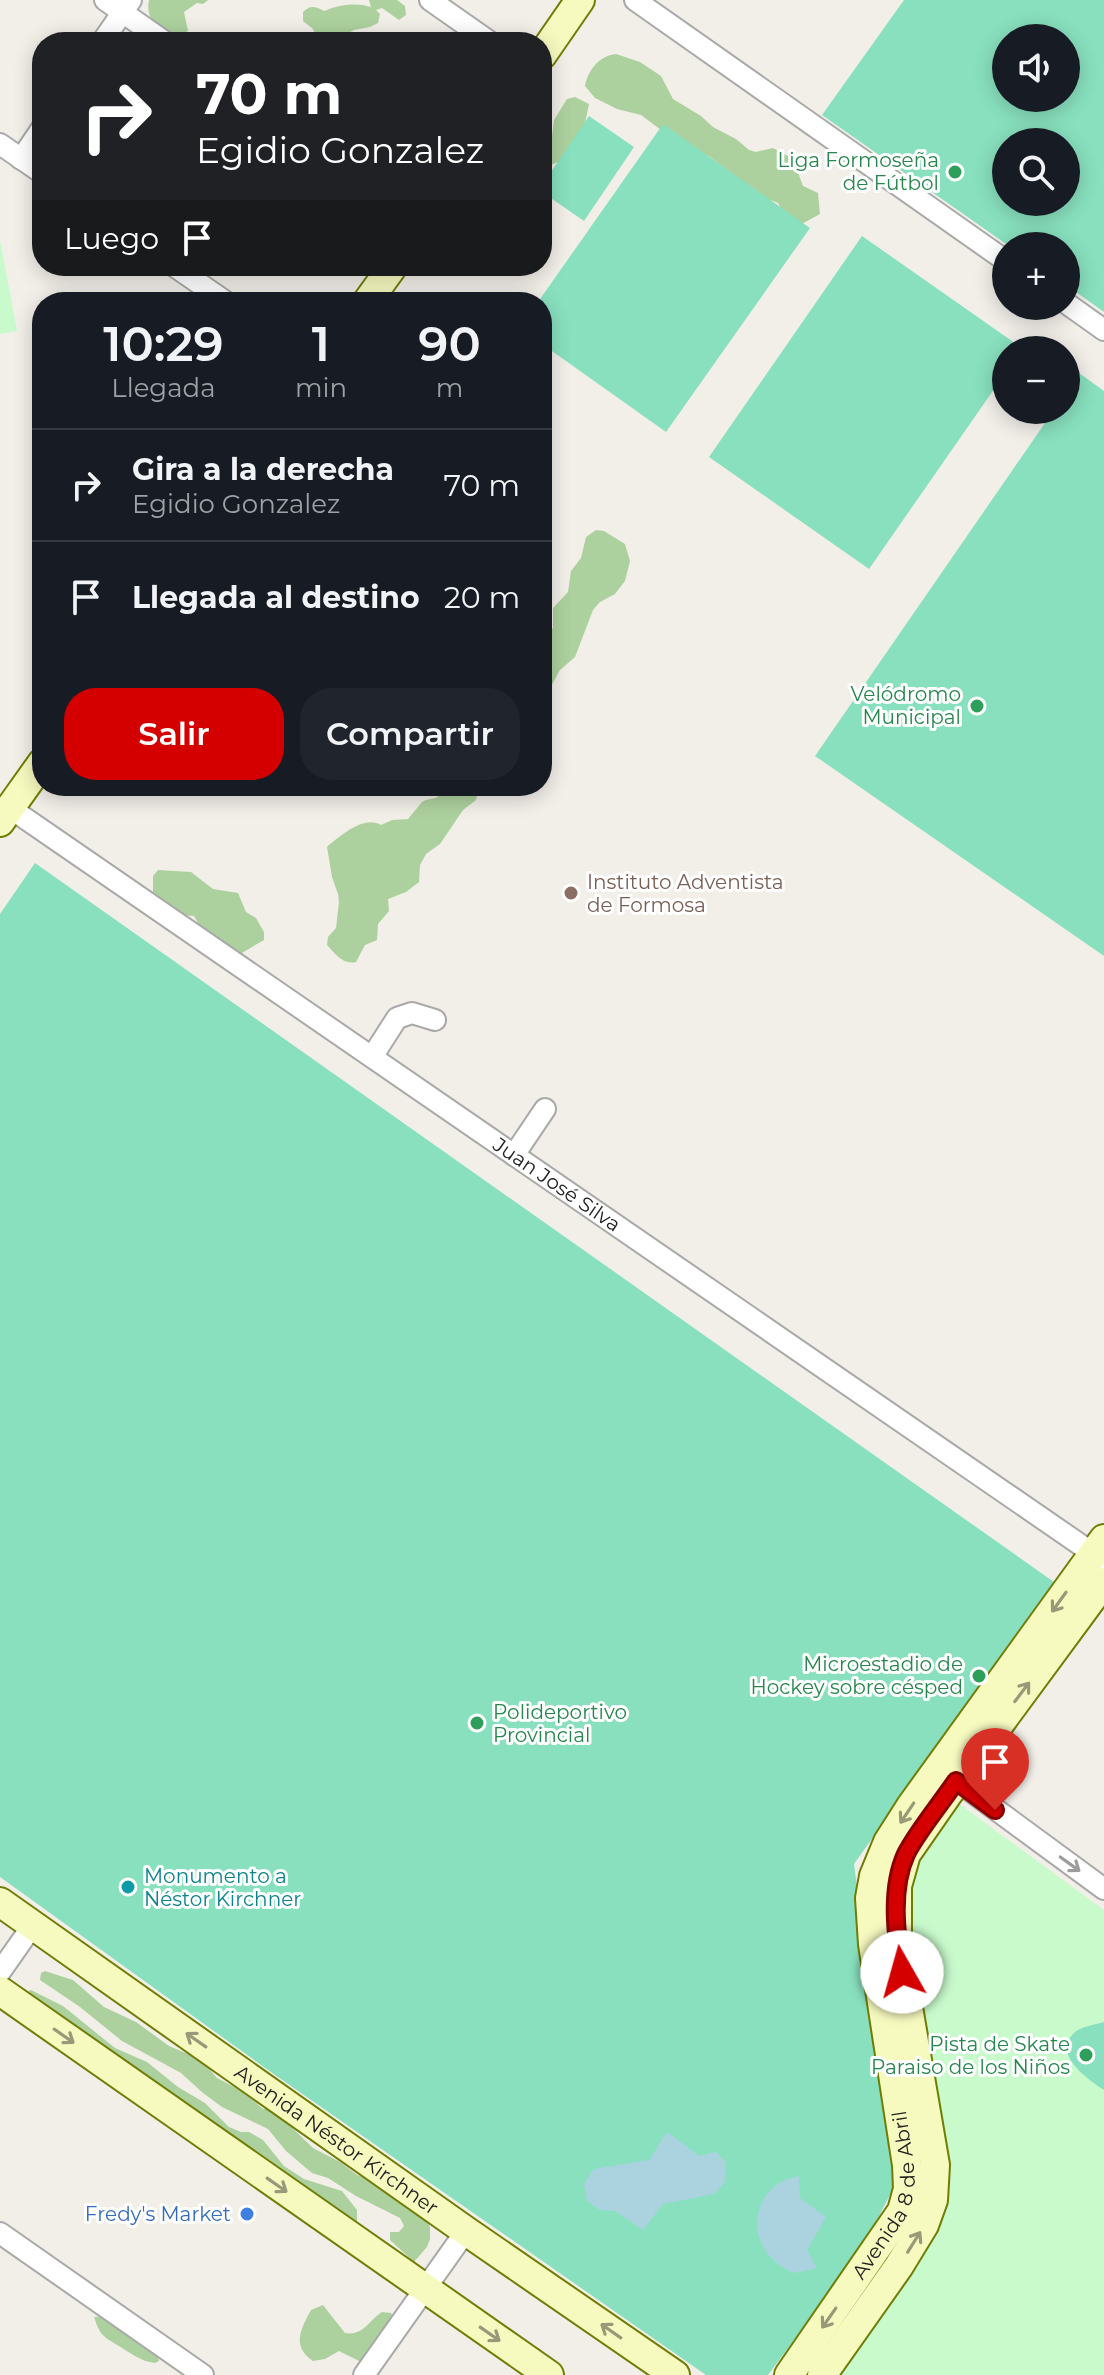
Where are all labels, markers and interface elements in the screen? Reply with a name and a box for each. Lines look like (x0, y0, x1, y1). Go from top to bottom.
map controls (992, 24, 1080, 424)
button: sound (992, 24, 1080, 112)
text: 70 m (196, 60, 342, 128)
icon: right (64, 64, 168, 168)
text: Egidio Gonzalez (196, 128, 484, 172)
button: search (992, 128, 1080, 216)
place label: Liga Formoseña de Fútbol (777, 148, 939, 195)
marker: Liga Formoseña de Fútbol (946, 163, 964, 181)
icon: arrive (175, 216, 219, 260)
text: Luego (64, 220, 159, 257)
button: + (992, 232, 1080, 320)
text: 10:29 (103, 315, 224, 373)
text: 1 (312, 315, 330, 373)
text: 90 (418, 315, 481, 373)
button: − (992, 336, 1080, 424)
text: Llegada (111, 372, 216, 404)
text: min (295, 372, 347, 404)
text: m (436, 372, 463, 404)
text: Gira a la derecha (132, 451, 394, 488)
icon: right (64, 463, 108, 507)
text: 70 m (443, 467, 520, 504)
text: Egidio Gonzalez (132, 488, 340, 520)
icon: arrive (64, 575, 108, 619)
text: Llegada al destino (132, 579, 420, 616)
text: 20 m (444, 579, 520, 616)
place label: Velódromo Municipal (851, 682, 961, 729)
button: Salir (64, 688, 284, 780)
button: Compartir (300, 688, 520, 780)
marker: Velódromo Municipal (968, 697, 986, 715)
place label: Instituto Adventista de Formosa (587, 870, 783, 917)
marker: Instituto Adventista de Formosa (562, 884, 580, 902)
street label: Juan José Silva (488, 1132, 625, 1237)
one-way arrow (1050, 1591, 1067, 1613)
place label: Microestadio de Hockey sobre césped (750, 1652, 963, 1699)
marker: Microestadio de Hockey sobre césped (970, 1667, 988, 1685)
one-way arrow (1014, 1682, 1031, 1703)
place label: Polideportivo Provincial (493, 1700, 627, 1747)
marker: Polideportivo Provincial (468, 1714, 486, 1732)
pin (961, 1728, 1029, 1810)
icon: arrive (973, 1740, 1017, 1784)
one-way arrow (899, 1802, 915, 1824)
one-way arrow (1059, 1855, 1080, 1872)
place label: Monumento a Néstor Kirchner (144, 1864, 301, 1911)
marker: Monumento a Néstor Kirchner (119, 1878, 137, 1896)
position arrow (860, 1930, 944, 2014)
one-way arrow (52, 2028, 74, 2044)
one-way arrow (185, 2032, 207, 2048)
place label: Pista de Skate Paraiso de los Niños (871, 2032, 1070, 2079)
marker: Pista de Skate Paraiso de los Niños (1077, 2046, 1095, 2064)
street label: Avenida Néstor Kirchner (230, 2060, 443, 2220)
street label: Avenida 8 de Abril (847, 2109, 920, 2284)
one-way arrow (265, 2177, 287, 2193)
place label: Fredy's Market (85, 2202, 231, 2226)
marker: Fredy's Market (238, 2205, 256, 2223)
one-way arrow (907, 2231, 923, 2254)
one-way arrow (821, 2307, 837, 2329)
one-way arrow (601, 2323, 623, 2339)
one-way arrow (479, 2325, 500, 2342)

